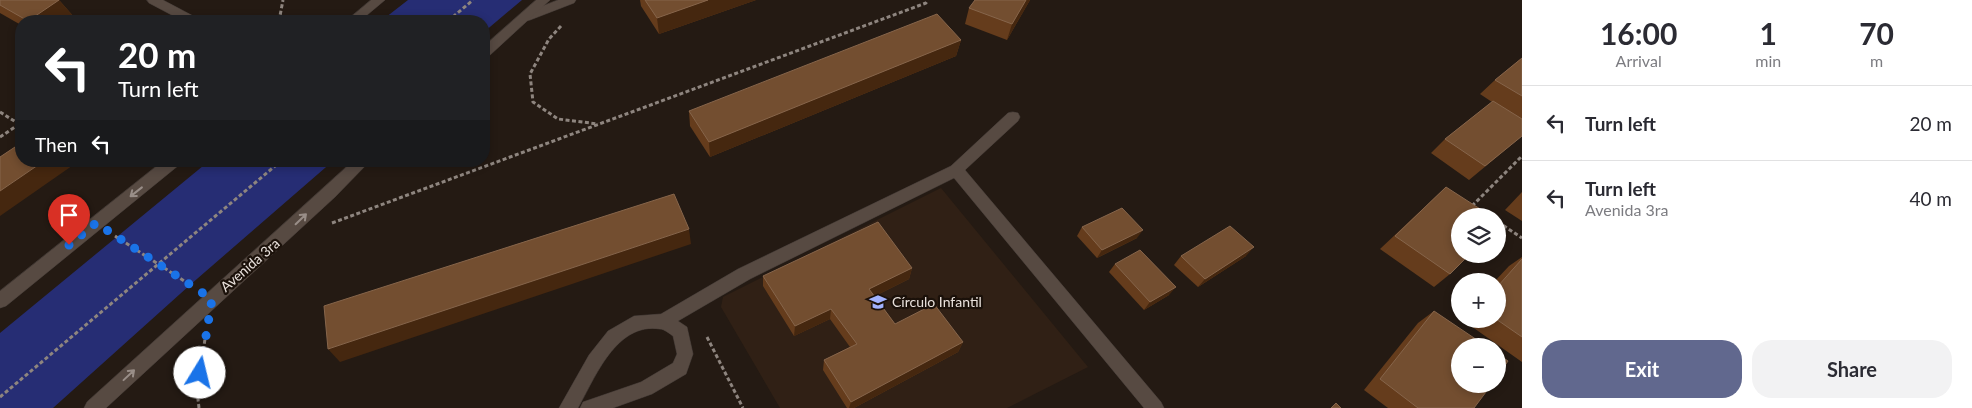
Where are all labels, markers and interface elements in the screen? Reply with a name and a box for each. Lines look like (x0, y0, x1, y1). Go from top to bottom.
text: 16:00 (1600, 15, 1677, 51)
text: 1 (1760, 15, 1777, 51)
text: 70 (1859, 15, 1894, 51)
text: 20 m (118, 33, 196, 75)
icon: left (35, 35, 100, 100)
text: Arrival (1616, 51, 1662, 70)
text: min (1755, 51, 1781, 70)
text: m (1870, 51, 1883, 70)
text: Turn left (118, 75, 199, 102)
icon: left (1542, 109, 1570, 137)
text: Turn left (1585, 112, 1656, 135)
text: 20 m (1909, 112, 1952, 135)
icon: left (87, 130, 115, 158)
text: Then (35, 133, 77, 156)
text: Turn left (1585, 177, 1656, 200)
icon: left (1542, 184, 1570, 212)
one-way arrow (130, 186, 143, 197)
text: 40 m (1909, 187, 1952, 210)
pin (48, 194, 90, 245)
text: Avenida 3ra (1585, 200, 1668, 219)
icon: arrive (55, 201, 83, 229)
map controls (1451, 208, 1506, 393)
button: layers (1451, 208, 1506, 263)
one-way arrow (295, 213, 308, 225)
street label: Avenida 3ra (217, 234, 283, 295)
button: + (1451, 273, 1506, 328)
school or university icon: Círculo Infantil (868, 292, 888, 312)
place label: Círculo Infantil (892, 293, 982, 310)
button: − (1451, 338, 1506, 393)
button: Exit (1542, 340, 1742, 398)
button: Share (1752, 340, 1952, 398)
position arrow (173, 346, 225, 398)
one-way arrow (122, 369, 135, 381)

